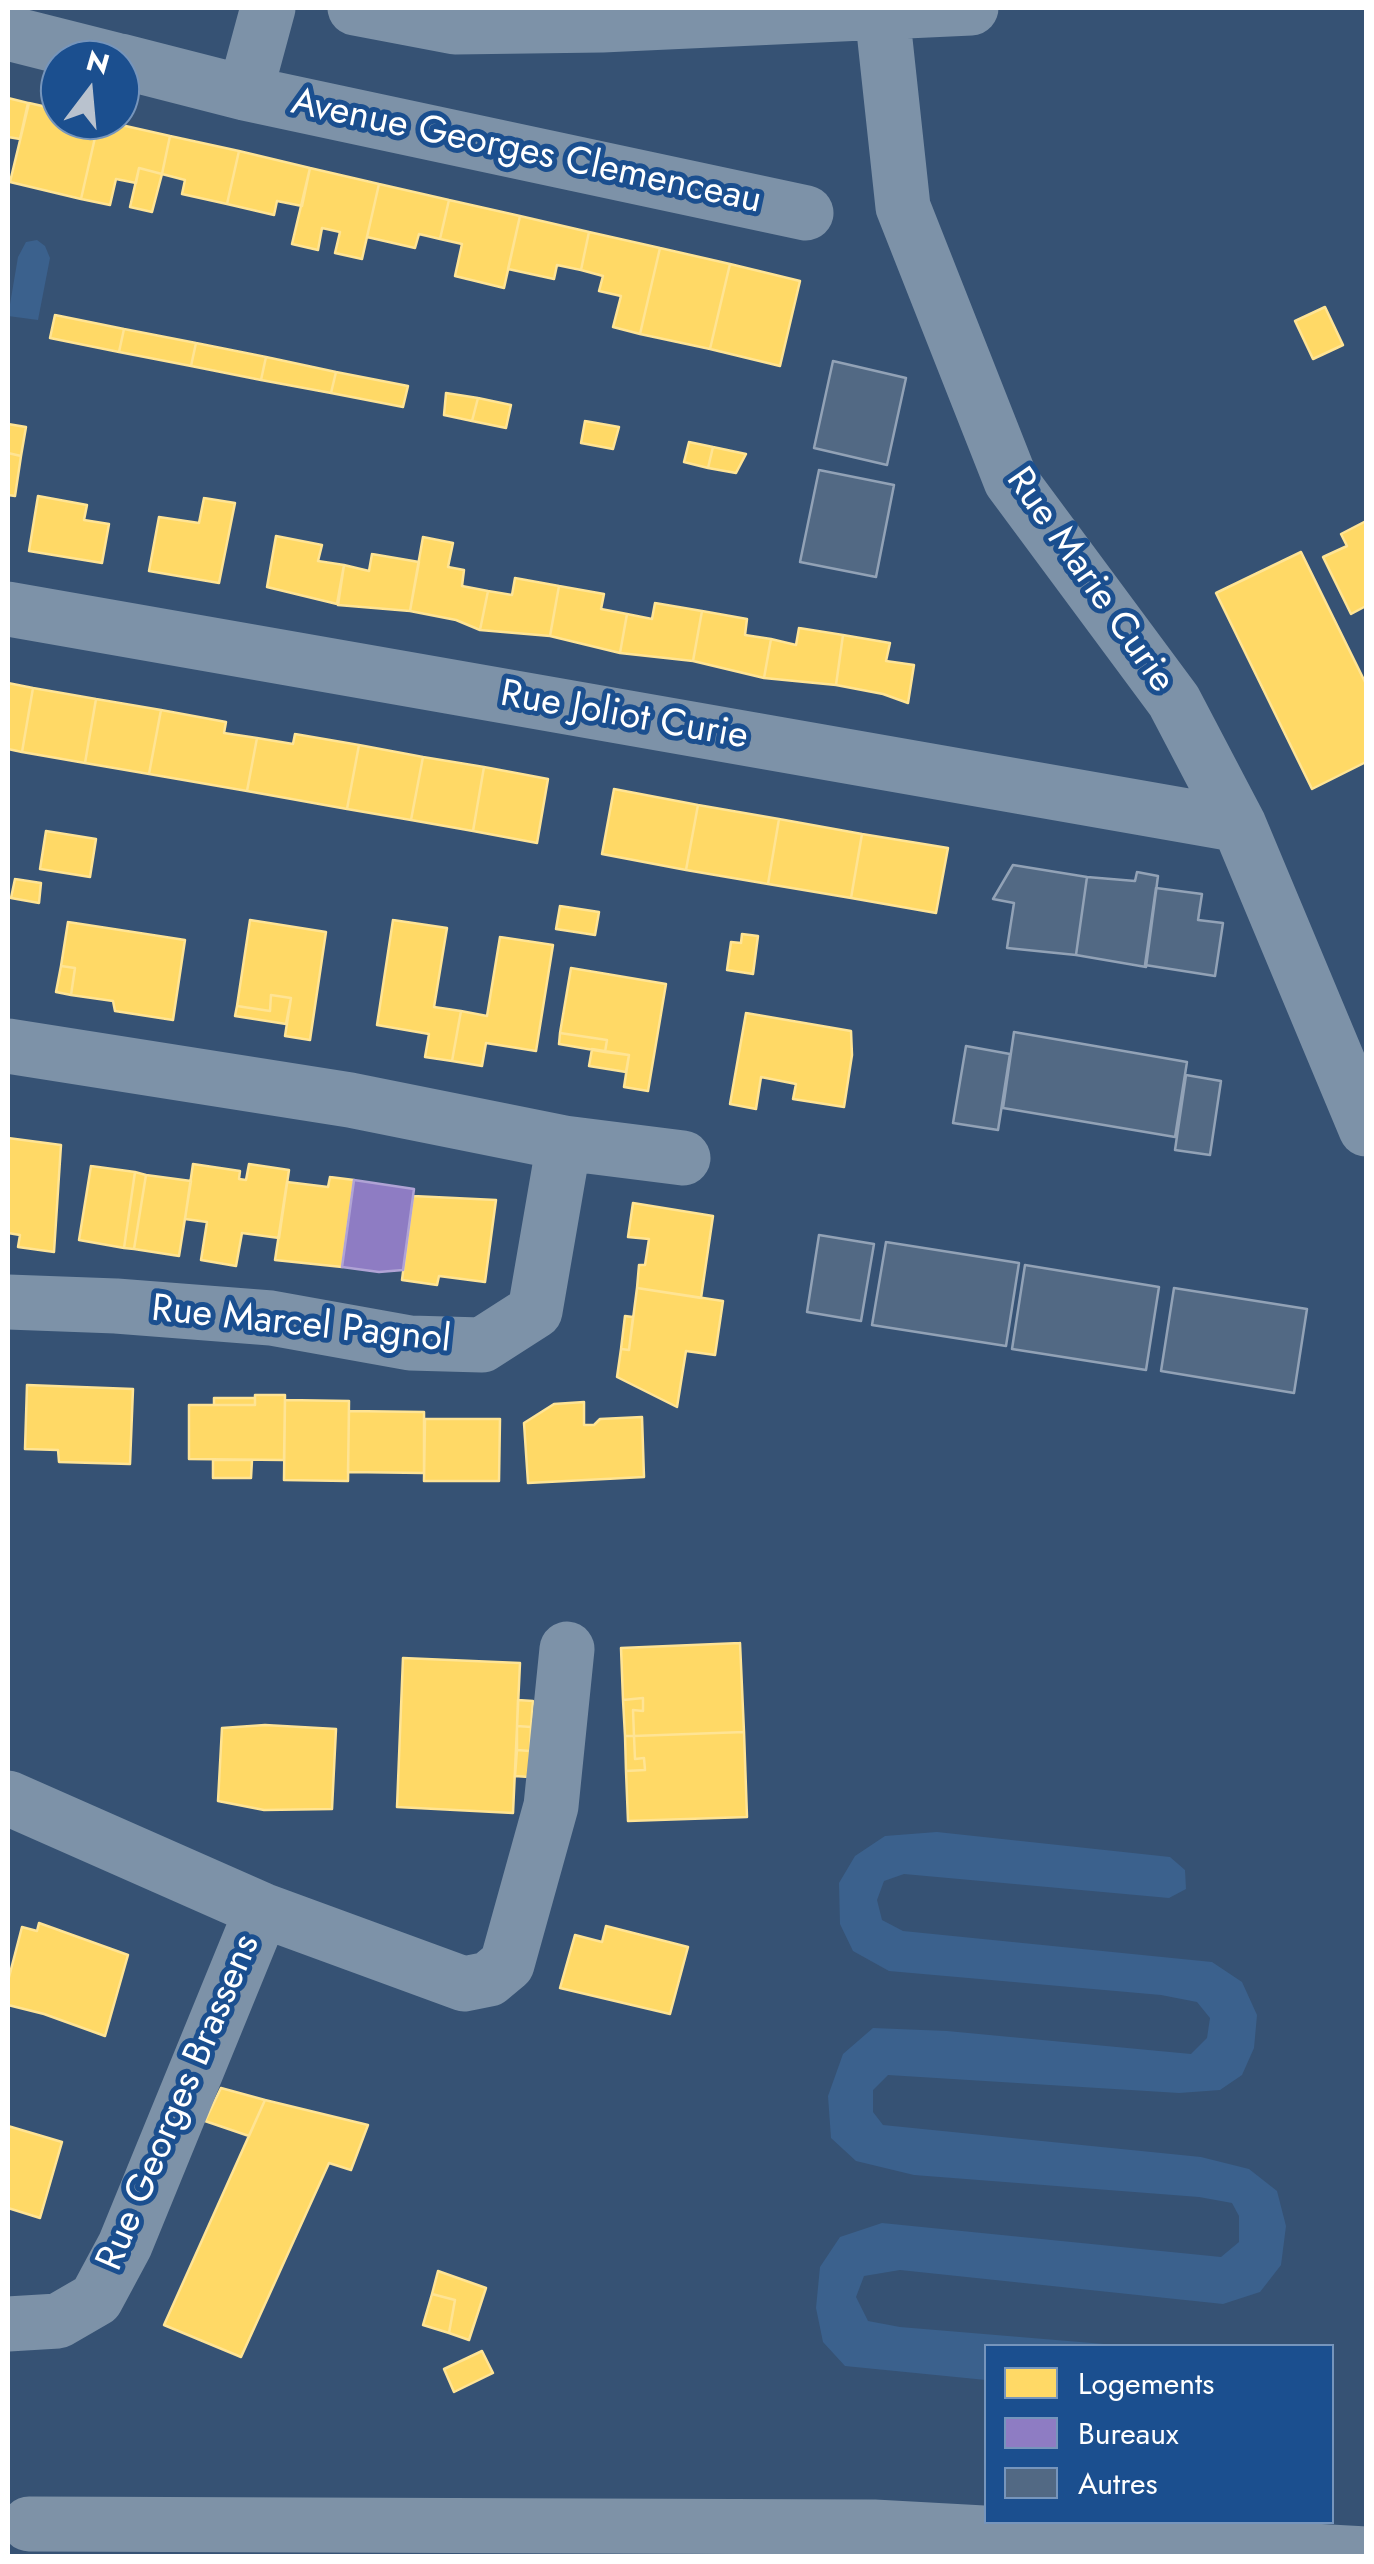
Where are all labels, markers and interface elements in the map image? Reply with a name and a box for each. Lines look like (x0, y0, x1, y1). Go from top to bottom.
north arrow (40, 40, 140, 140)
text: N (82, 40, 114, 85)
street label: Avenue Georges Clemenceau (287, 81, 765, 225)
street label: Rue Marie Curie (995, 460, 1183, 702)
street label: Rue Joliot Curie (497, 673, 751, 761)
street label: Rue Marcel Pagnol (149, 1288, 453, 1364)
street label: Rue Georges Brassens (89, 1928, 271, 2278)
legend (984, 2344, 1334, 2524)
text: Logements (1078, 2362, 1214, 2405)
text: Bureaux (1078, 2412, 1179, 2455)
text: Autres (1078, 2462, 1158, 2505)

